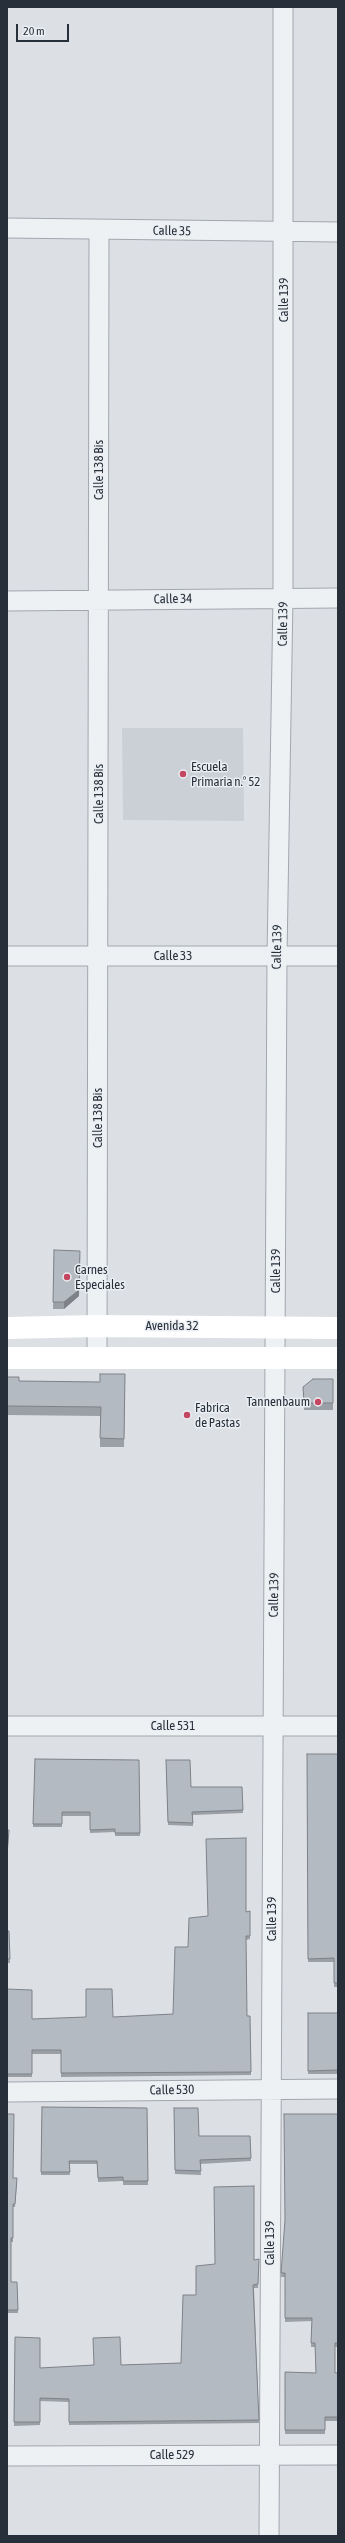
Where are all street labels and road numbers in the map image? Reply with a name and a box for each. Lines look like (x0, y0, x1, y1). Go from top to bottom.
street label: Calle 35 (153, 223, 191, 239)
street label: Calle 139 (276, 278, 292, 322)
street label: Calle 138 Bis (91, 440, 107, 500)
street label: Calle 34 (154, 591, 192, 607)
street label: Calle 139 (275, 602, 291, 646)
street label: Calle 138 Bis (91, 764, 107, 824)
street label: Calle 139 (269, 925, 285, 969)
street label: Calle 33 (154, 948, 192, 964)
street label: Calle 138 Bis (90, 1088, 106, 1148)
street label: Calle 139 (268, 1249, 284, 1293)
street label: Avenida 32 (145, 1318, 199, 1334)
street label: Calle 139 (266, 1573, 282, 1617)
street label: Calle 531 (151, 1718, 195, 1734)
street label: Calle 139 (264, 1897, 280, 1941)
street label: Calle 530 (150, 2082, 194, 2098)
street label: Calle 139 (262, 2221, 278, 2265)
street label: Calle 529 (150, 2447, 194, 2463)

